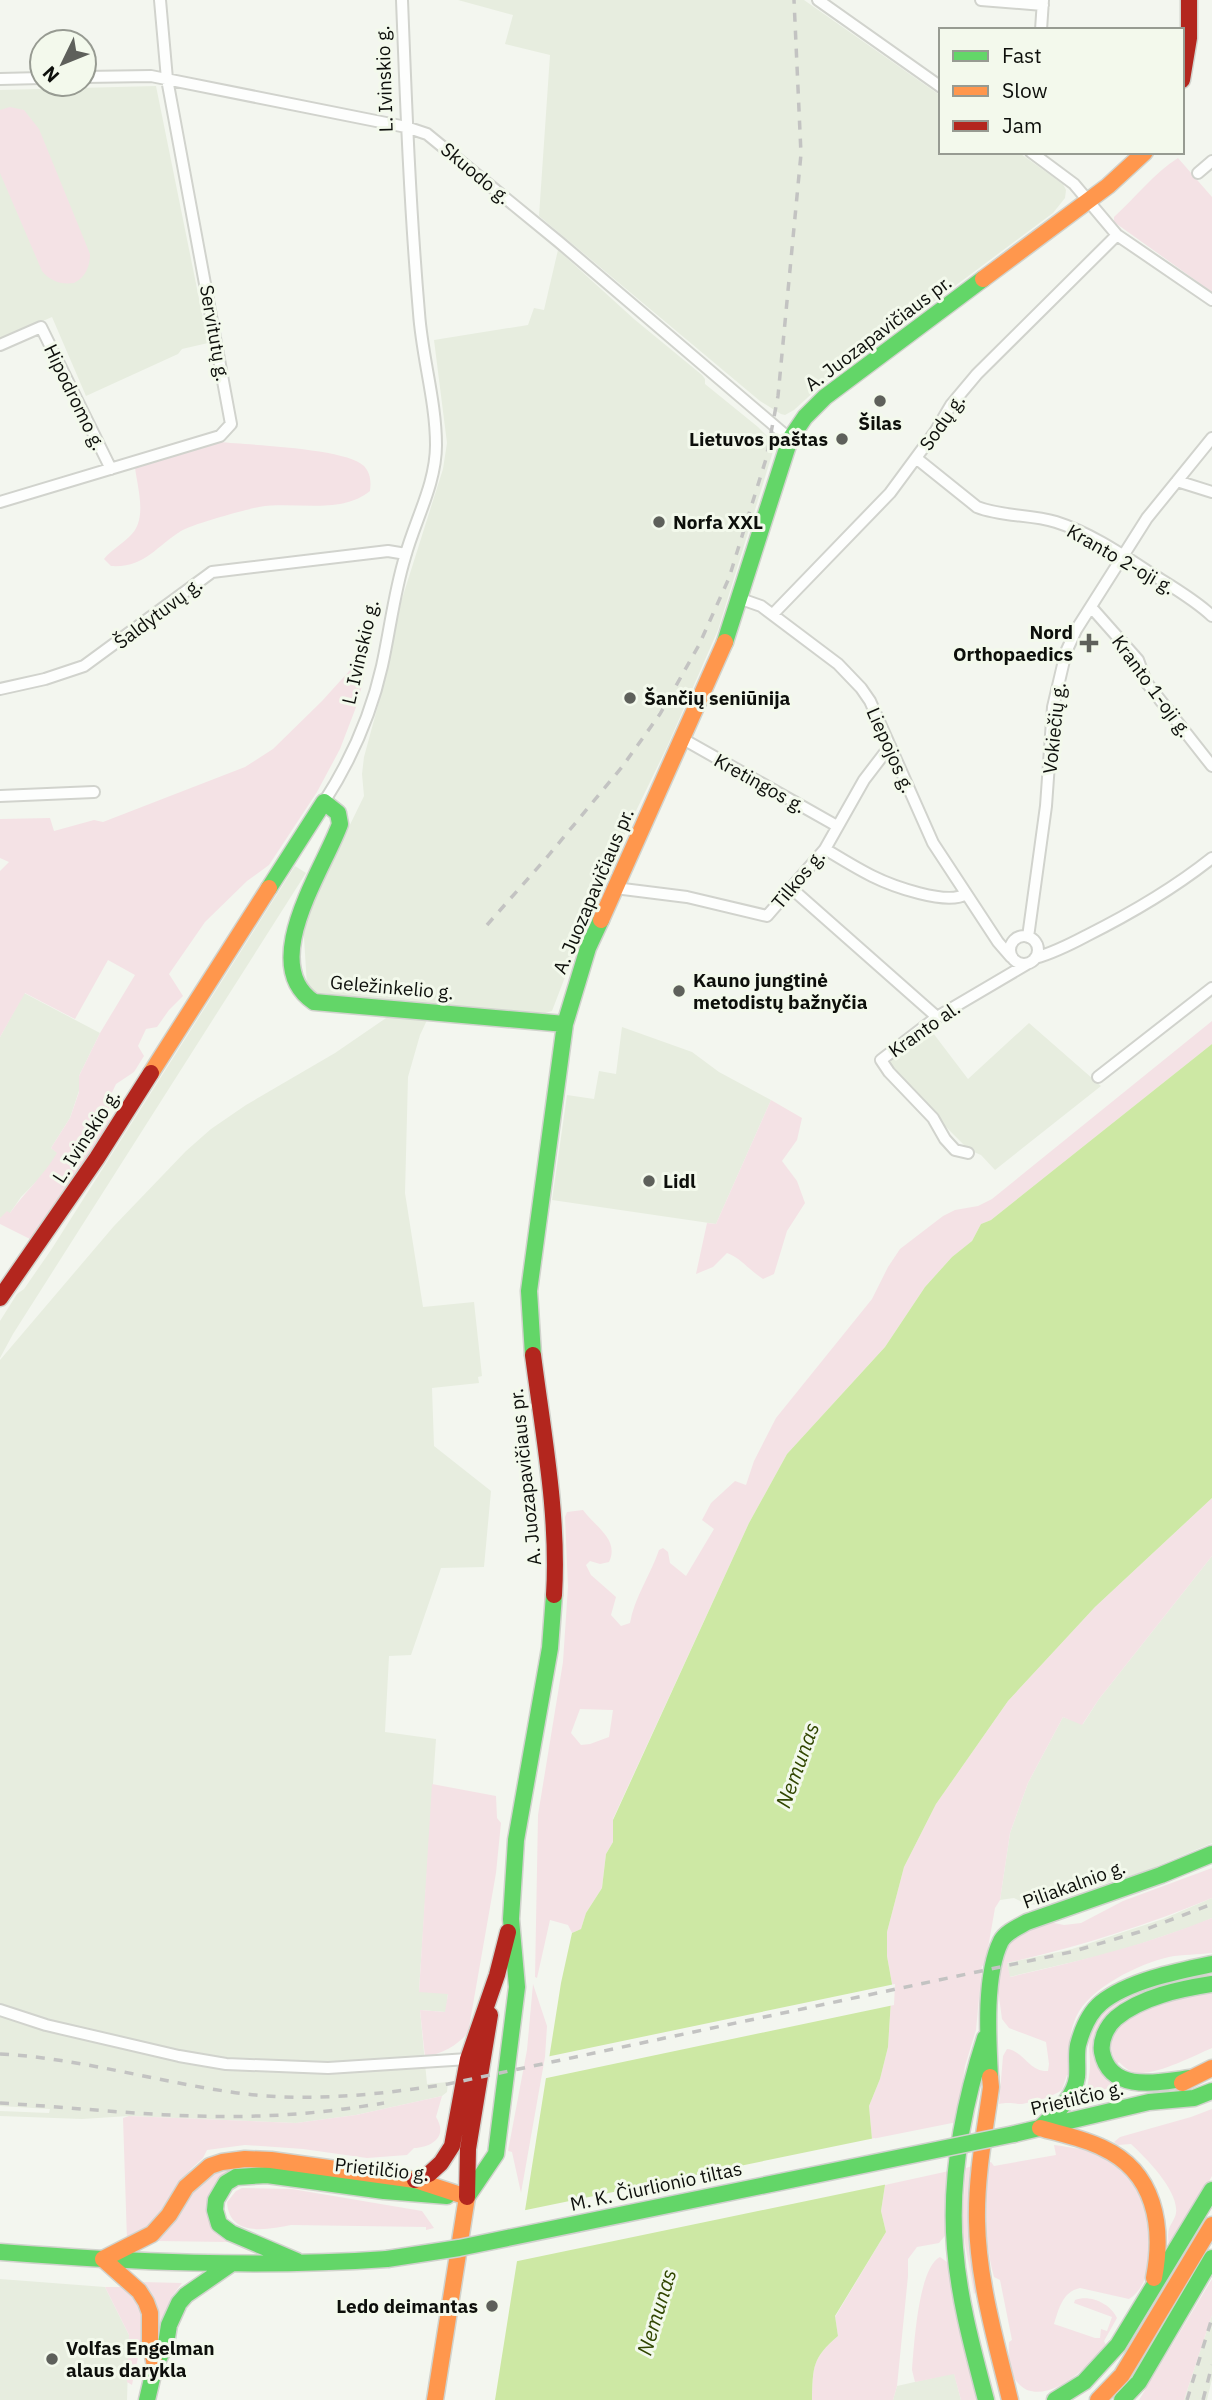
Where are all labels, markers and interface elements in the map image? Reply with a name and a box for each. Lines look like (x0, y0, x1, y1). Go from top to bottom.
street label: L. Ivinskio g. (370, 25, 398, 133)
north arrow (28, 28, 98, 98)
legend (939, 28, 1184, 154)
text: Fast (1002, 41, 1042, 69)
text: N (37, 61, 64, 88)
text: Slow (1002, 76, 1048, 104)
text: Jam (1002, 111, 1042, 139)
street label: Skuodo g. (436, 137, 516, 209)
street label: A. Juozapavičiaus pr. (800, 270, 956, 396)
street label: Servitutų g. (195, 283, 235, 383)
street label: Hipodromo g. (39, 340, 111, 454)
street label: Sodų g. (914, 389, 970, 455)
marker: Šilas (872, 393, 888, 409)
place label: Šilas (858, 411, 902, 435)
place label: Lietuvos paštas (689, 427, 828, 451)
marker: Lietuvos paštas (834, 431, 850, 447)
place label: Norfa XXL (673, 510, 763, 534)
marker: Norfa XXL (651, 514, 667, 530)
street label: Kranto 2-oji g. (1063, 518, 1179, 600)
street label: Šaldytuvų g. (109, 572, 207, 654)
street label: L. Ivinskio g. (336, 597, 384, 707)
place label: Nord Orthopaedics (953, 620, 1073, 666)
street label: Kranto 1-oji g. (1107, 630, 1197, 742)
marker: Nord Orthopaedics (1079, 633, 1099, 653)
street label: Vokiečių g. (1037, 681, 1071, 775)
place label: Šančių seniūnija (644, 686, 791, 710)
marker: Šančių seniūnija (622, 690, 638, 706)
street label: Liepojos g. (862, 704, 920, 796)
street label: Kretingos g. (710, 748, 810, 818)
street label: A. Juozapavičiaus pr. (547, 804, 639, 978)
street label: Tilkos g. (766, 844, 830, 914)
place label: Kauno jungtinė metodistų bažnyčia (693, 968, 868, 1014)
street label: Geležinkelio g. (329, 970, 455, 1004)
marker: Kauno jungtinė metodistų bažnyčia (671, 983, 687, 999)
street label: Kranto al. (883, 996, 965, 1062)
street label: L. Ivinskio g. (47, 1085, 125, 1187)
place label: Lidl (663, 1169, 696, 1193)
marker: Lidl (641, 1173, 657, 1189)
street label: A. Juozapavičiaus pr. (504, 1387, 546, 1567)
water label: Nemunas (769, 1718, 825, 1811)
street label: Piliakalnio g. (1019, 1854, 1129, 1914)
street label: Prietilčio g. (1028, 2076, 1126, 2120)
street label: Prietilčio g. (334, 2152, 430, 2186)
street label: M. K. Čiurlionio tiltas (568, 2156, 744, 2216)
water label: Nemunas (630, 2265, 682, 2359)
place label: Ledo deimantas (336, 2294, 478, 2318)
marker: Ledo deimantas (484, 2298, 500, 2314)
place label: Volfas Engelman alaus darykla (66, 2336, 215, 2382)
marker: Volfas Engelman alaus darykla (44, 2351, 60, 2367)

